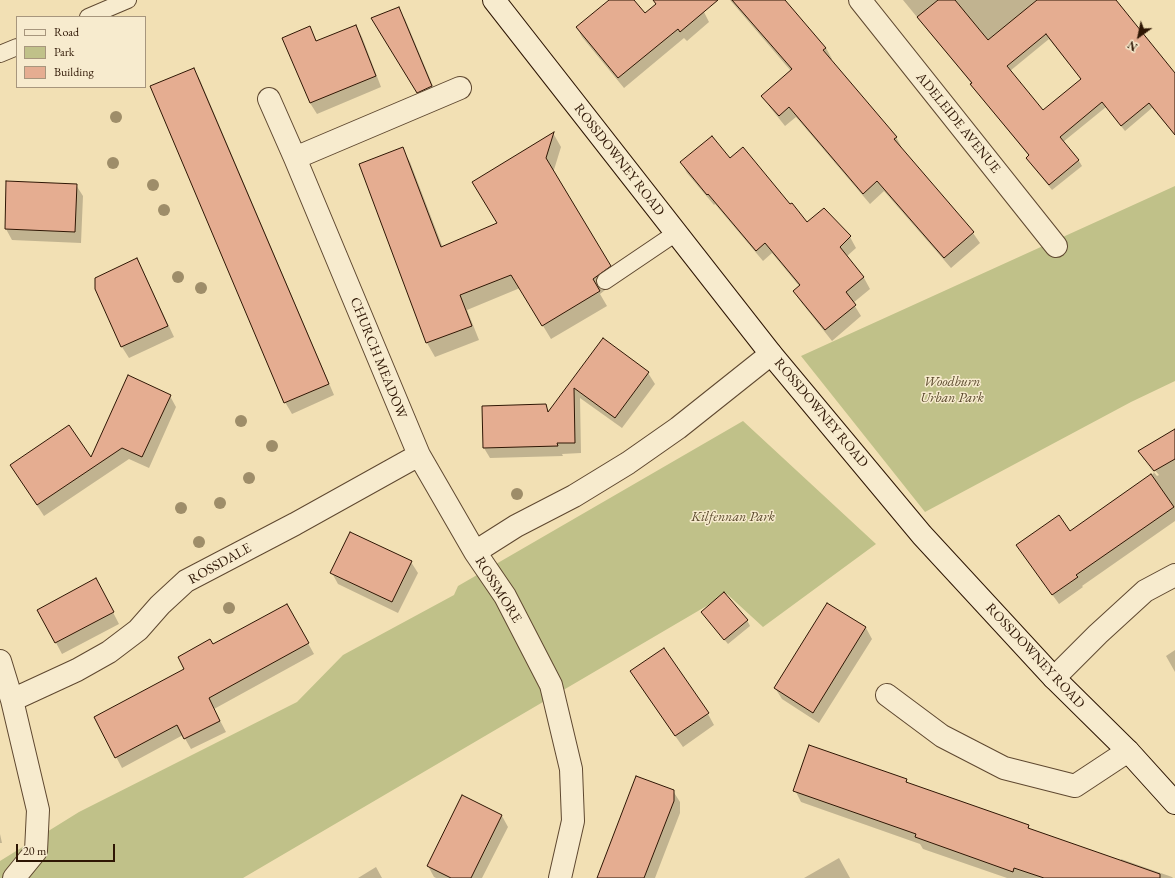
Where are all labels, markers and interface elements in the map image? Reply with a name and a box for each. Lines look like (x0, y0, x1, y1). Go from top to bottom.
legend (16, 16, 146, 88)
north arrow (1119, 16, 1159, 56)
text: Road (54, 24, 79, 40)
text: N (1125, 38, 1140, 54)
text: Park (54, 44, 74, 60)
text: Building (54, 64, 94, 80)
street label: ADELEIDE AVENUE (912, 69, 1004, 177)
street label: ROSSDOWNEY ROAD (570, 101, 668, 219)
street label: CHURCH MEADOW (346, 295, 410, 421)
street label: ROSSDOWNEY ROAD (770, 355, 872, 471)
park label: Woodburn Urban Park (920, 374, 984, 406)
park label: Kilfennan Park (691, 509, 775, 525)
street label: ROSSDALE (185, 540, 255, 588)
street label: ROSSMORE (471, 554, 525, 626)
street label: ROSSDOWNEY ROAD (982, 600, 1088, 712)
scale bar (18, 836, 117, 862)
text: 20 m (23, 843, 46, 859)

